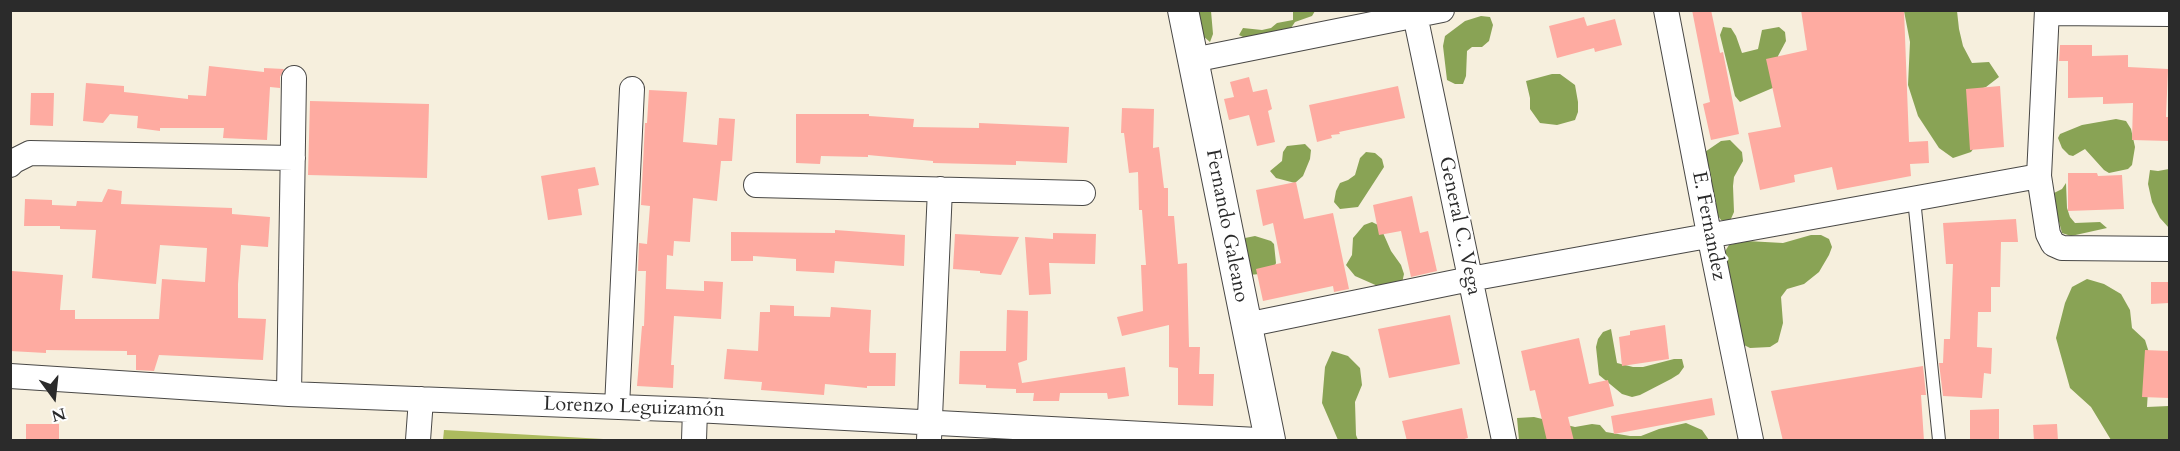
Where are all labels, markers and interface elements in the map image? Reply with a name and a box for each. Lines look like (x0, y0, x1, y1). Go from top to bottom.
street label: Fernando Galeano (1199, 147, 1253, 305)
street label: General C. Vega (1433, 154, 1485, 298)
street label: E. Fernandez (1686, 169, 1730, 283)
north arrow (24, 367, 84, 427)
street label: Lorenzo Leguizamón (543, 393, 725, 423)
text: N (49, 402, 68, 427)

